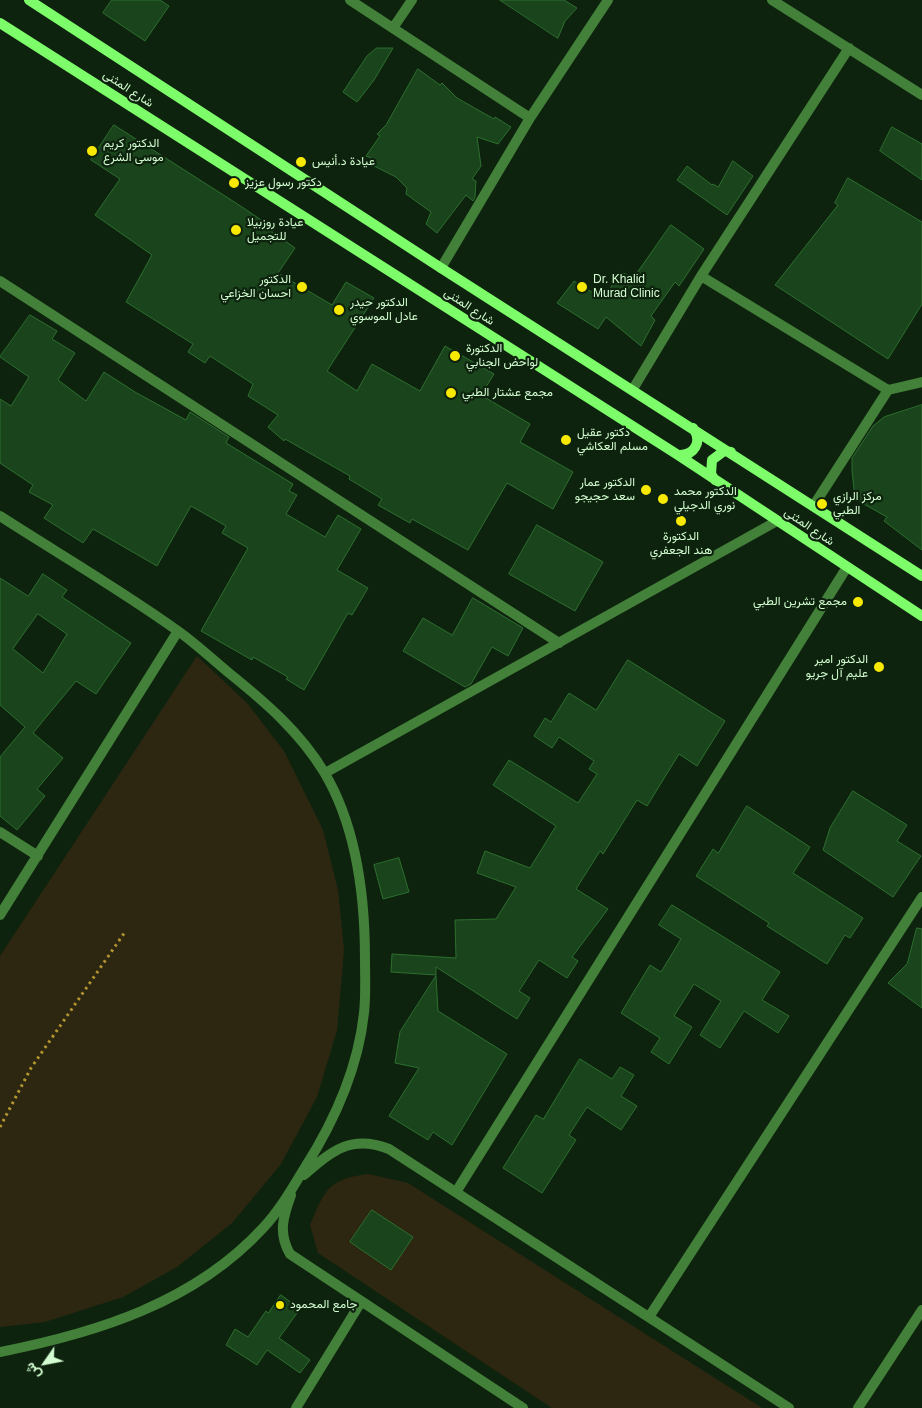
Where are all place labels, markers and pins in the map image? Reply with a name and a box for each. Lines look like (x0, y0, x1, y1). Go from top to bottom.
place label: الدكتور كريم موسى الشرع (103, 137, 164, 165)
marker: الدكتور كريم موسى الشرع (85, 144, 99, 158)
marker: عيادة د.أنيس (294, 155, 308, 169)
place label: عيادة د.أنيس (312, 155, 375, 169)
marker: دكتور رسول عزيز (227, 176, 241, 190)
place label: دكتور رسول عزيز (245, 176, 322, 190)
place label: عيادة روزبيلا للتجميل (247, 216, 304, 244)
marker: عيادة روزبيلا للتجميل (229, 223, 243, 237)
place label: الدكتور احسان الخزاعي (220, 273, 291, 301)
place label: Dr. Khalid Murad Clinic (593, 273, 660, 301)
marker: الدكتور احسان الخزاعي (295, 280, 309, 294)
marker: Dr. Khalid Murad Clinic (575, 280, 589, 294)
place label: الدكتور حيدر عادل الموسوي (350, 296, 418, 324)
marker: الدكتور حيدر عادل الموسوي (332, 303, 346, 317)
place label: الدكتورة لواحض الجنابي (466, 342, 538, 370)
marker: الدكتورة لواحض الجنابي (448, 349, 462, 363)
marker: مجمع عشتار الطبي (444, 386, 458, 400)
place label: مجمع عشتار الطبي (462, 386, 553, 400)
place label: دكتور عقيل مسلم العكاشي (577, 426, 648, 454)
marker: دكتور عقيل مسلم العكاشي (559, 433, 573, 447)
place label: الدكتور عمار سعد حجيجو (575, 476, 635, 504)
marker: الدكتور عمار سعد حجيجو (639, 483, 653, 497)
place label: الدكتور محمد نوري الدجيلي (674, 485, 737, 513)
place label: مركز الرازي الطبي (833, 490, 882, 518)
marker: الدكتور محمد نوري الدجيلي (656, 492, 670, 506)
marker: مركز الرازي الطبي (815, 497, 829, 511)
marker: الدكتورة هند الجعفري (674, 514, 688, 528)
place label: الدكتورة هند الجعفري (650, 530, 712, 558)
place label: مجمع تشرين الطبي (753, 595, 847, 609)
marker: مجمع تشرين الطبي (851, 595, 865, 609)
place label: الدكتور امير عليم آل جريو (806, 653, 868, 681)
marker: الدكتور امير عليم آل جريو (872, 660, 886, 674)
place label: جامع المحمود (290, 1298, 357, 1312)
marker: جامع المحمود (274, 1299, 286, 1311)

